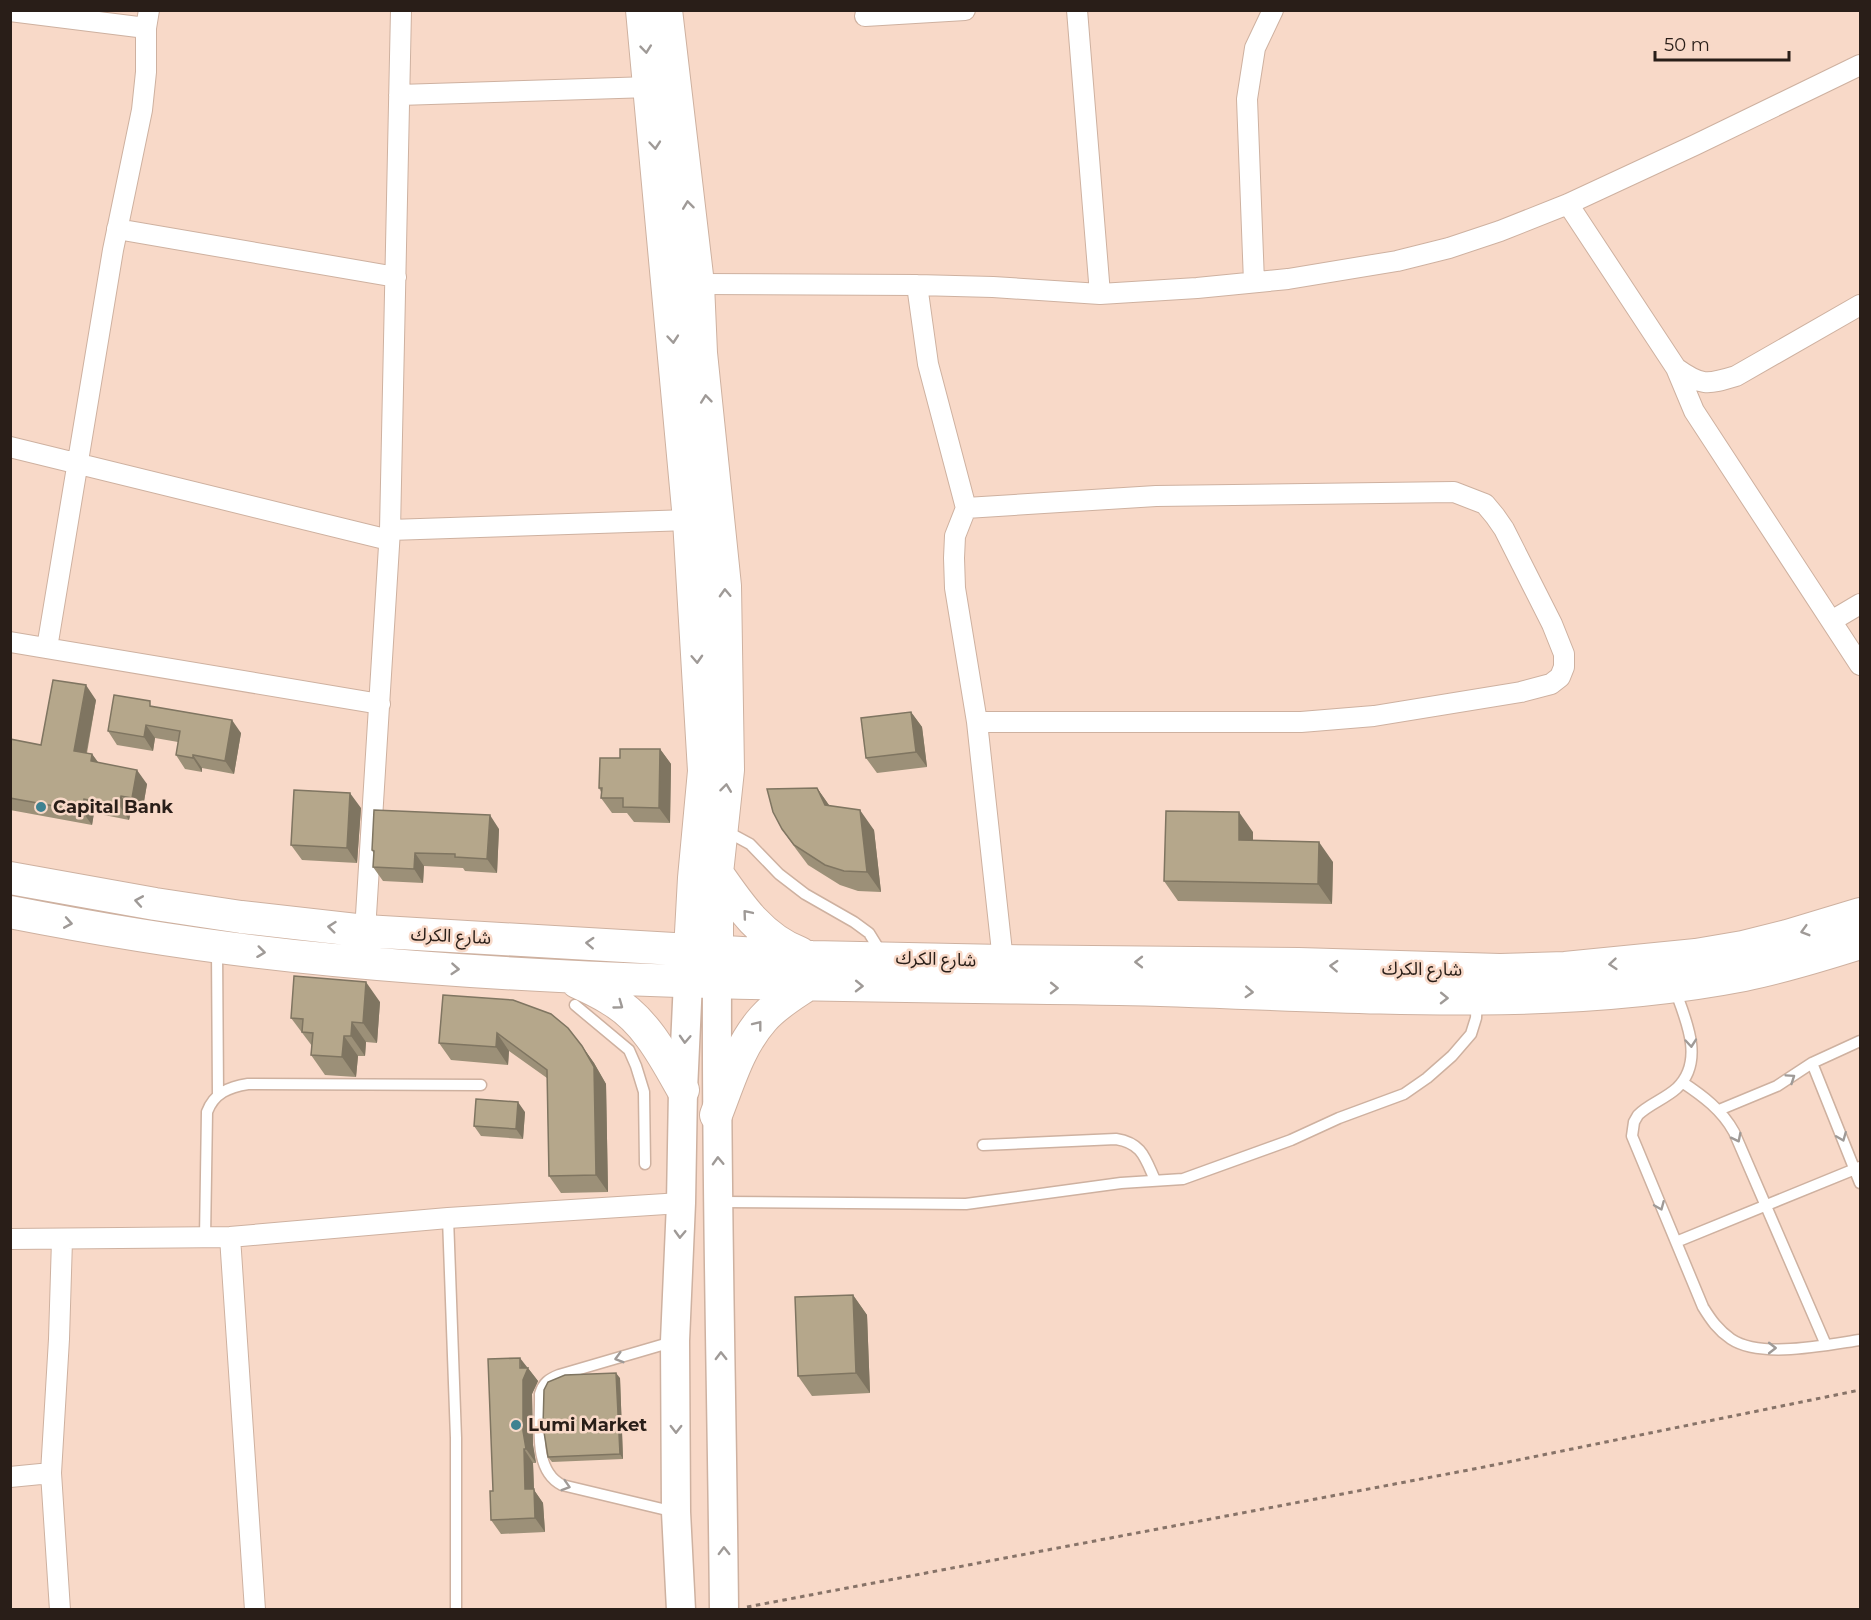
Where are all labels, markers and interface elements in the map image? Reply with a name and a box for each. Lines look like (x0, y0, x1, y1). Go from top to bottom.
scale bar (1655, 24, 1788, 62)
text: 50 m (1664, 34, 1710, 56)
one-way arrow (639, 44, 652, 53)
one-way arrow (648, 141, 661, 150)
one-way arrow (683, 200, 695, 209)
one-way arrow (666, 335, 679, 344)
one-way arrow (700, 394, 713, 403)
one-way arrow (718, 588, 731, 597)
one-way arrow (691, 655, 704, 664)
one-way arrow (720, 783, 732, 792)
place label: Capital Bank (53, 796, 173, 818)
marker: Capital Bank (34, 800, 48, 814)
one-way arrow (134, 895, 144, 908)
one-way arrow (743, 910, 754, 921)
one-way arrow (63, 916, 73, 929)
one-way arrow (328, 922, 337, 934)
street label: شارع الكرك (410, 923, 492, 952)
one-way arrow (1800, 924, 1811, 936)
one-way arrow (585, 937, 594, 950)
one-way arrow (256, 945, 265, 958)
street label: شارع الكرك (895, 947, 977, 974)
one-way arrow (1135, 956, 1144, 968)
street label: شارع الكرك (1382, 957, 1462, 984)
one-way arrow (1608, 957, 1617, 970)
one-way arrow (1330, 959, 1339, 972)
one-way arrow (450, 962, 460, 975)
one-way arrow (855, 979, 864, 992)
one-way arrow (1050, 982, 1059, 994)
one-way arrow (1245, 985, 1254, 998)
one-way arrow (1439, 992, 1448, 1004)
one-way arrow (612, 998, 623, 1009)
one-way arrow (751, 1020, 762, 1031)
one-way arrow (679, 1035, 692, 1044)
one-way arrow (1684, 1038, 1697, 1047)
one-way arrow (1784, 1074, 1795, 1085)
one-way arrow (1835, 1130, 1847, 1141)
one-way arrow (1730, 1131, 1741, 1142)
one-way arrow (712, 1157, 724, 1166)
one-way arrow (1653, 1200, 1665, 1211)
one-way arrow (673, 1230, 686, 1239)
one-way arrow (1767, 1342, 1776, 1354)
one-way arrow (614, 1350, 624, 1363)
one-way arrow (715, 1352, 727, 1361)
place label: Lumi Market (528, 1414, 647, 1436)
marker: Lumi Market (509, 1418, 523, 1432)
one-way arrow (670, 1425, 682, 1434)
one-way arrow (560, 1478, 571, 1491)
one-way arrow (717, 1547, 730, 1556)

